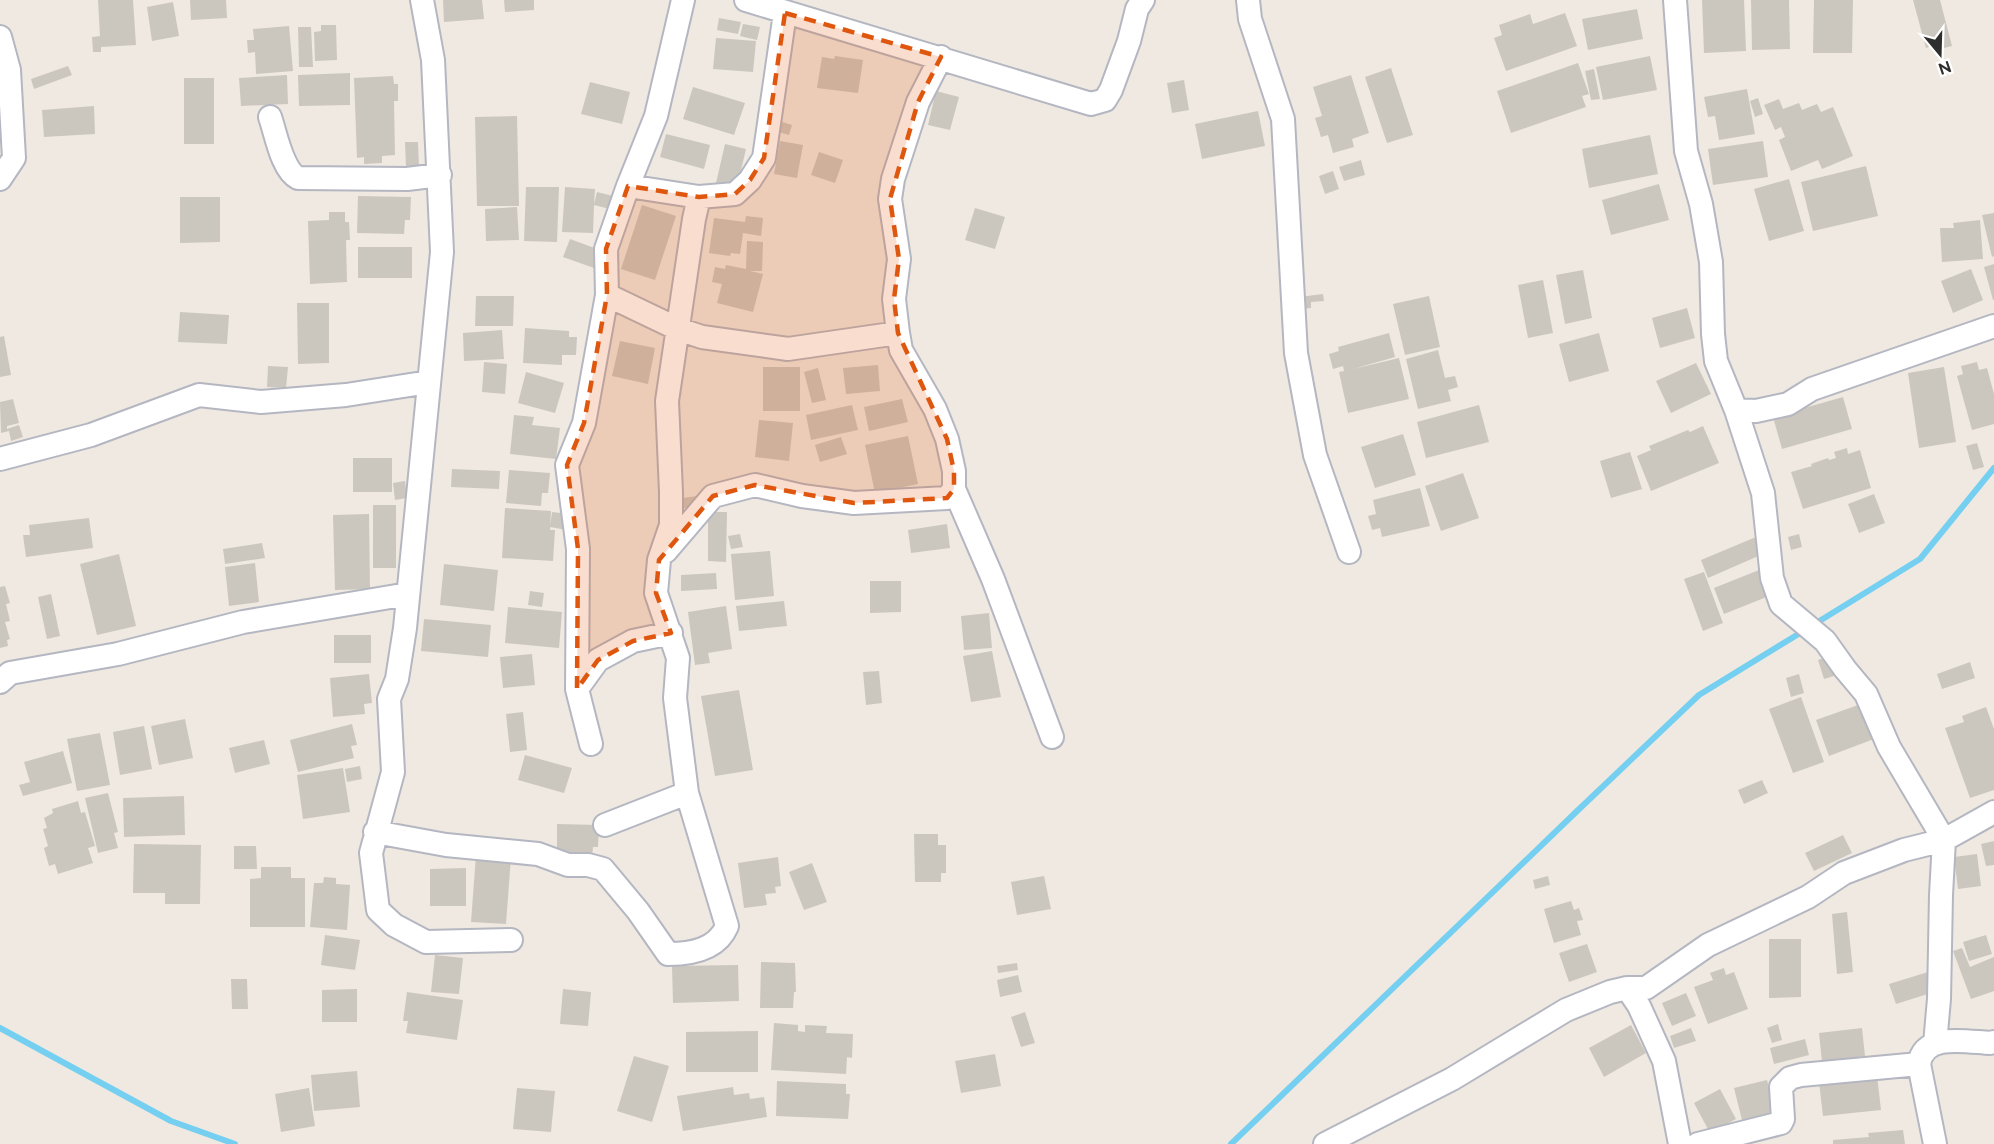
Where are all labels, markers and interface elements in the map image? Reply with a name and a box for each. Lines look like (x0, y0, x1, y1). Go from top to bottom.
north arrow (1910, 24, 1970, 84)
text: N (1936, 57, 1954, 79)

